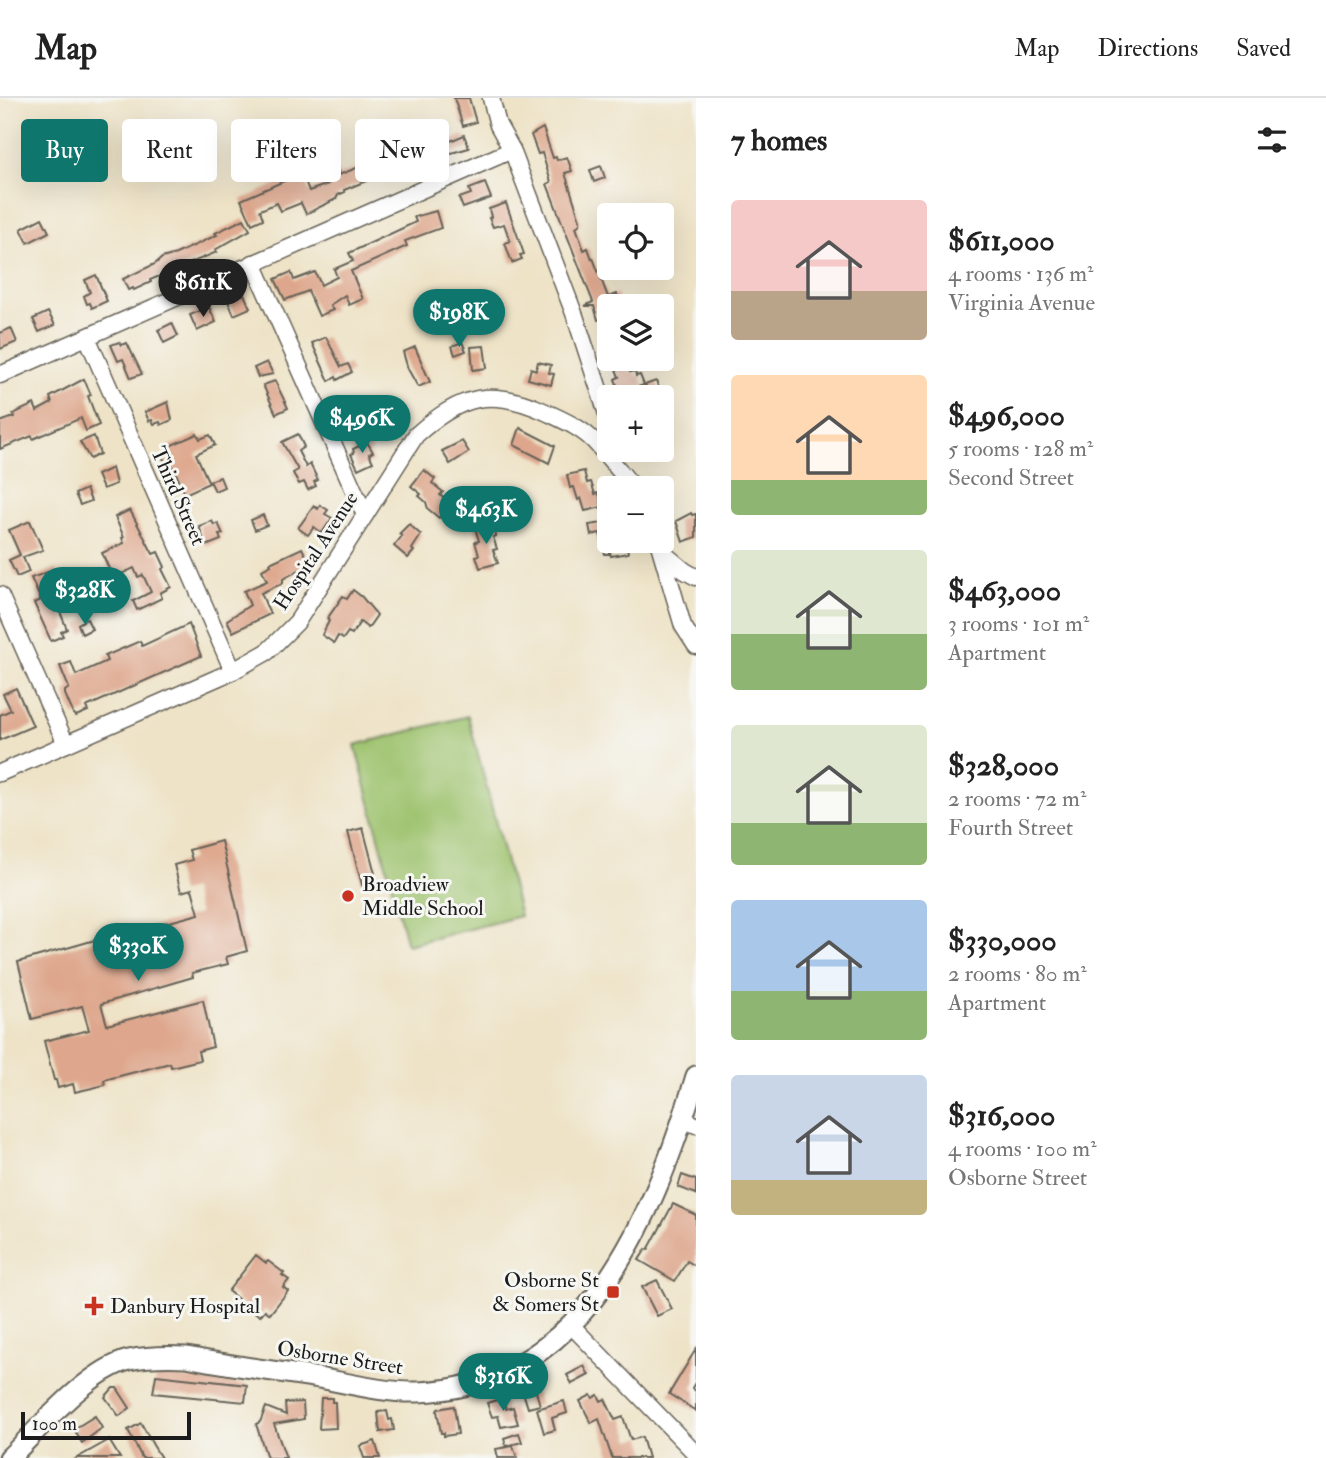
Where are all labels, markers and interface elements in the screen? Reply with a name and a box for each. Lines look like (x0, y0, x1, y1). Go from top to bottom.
text: Map (35, 28, 97, 69)
text: Map (1014, 33, 1059, 64)
text: Directions (1097, 33, 1198, 64)
text: Saved (1236, 33, 1291, 64)
chip: Buy (21, 119, 108, 182)
chip: Rent (122, 119, 217, 182)
chip: Filters (231, 119, 341, 182)
chip: New (355, 119, 449, 182)
icon: filters (1253, 121, 1291, 159)
text: 7 homes (731, 122, 827, 159)
map controls (597, 203, 674, 553)
button: locate (597, 203, 674, 280)
text: $611,000 (948, 222, 1055, 259)
icon: home (787, 228, 871, 312)
text: 4 rooms · 136 m² (948, 259, 1094, 288)
pin: $611K (154, 260, 252, 319)
text: $611K (174, 267, 232, 296)
text: Virginia Avenue (948, 288, 1095, 317)
pin: $198K (410, 289, 508, 349)
button: layers (597, 294, 674, 371)
text: $198K (429, 297, 489, 326)
button: + (597, 385, 674, 462)
pin: $496K (313, 396, 411, 455)
text: $496,000 (948, 397, 1065, 434)
text: $496K (330, 403, 394, 432)
icon: home (787, 403, 871, 487)
text: 5 rooms · 128 m² (948, 434, 1093, 463)
street label: Third Street (144, 442, 212, 550)
text: Second Street (948, 463, 1074, 492)
button: − (597, 476, 674, 553)
street label: Hospital Avenue (268, 486, 365, 615)
pin: $463K (437, 486, 535, 546)
text: $463K (455, 494, 517, 523)
pin: $328K (36, 568, 134, 627)
text: $463,000 (948, 572, 1061, 609)
text: $328K (55, 575, 115, 604)
icon: home (787, 578, 871, 662)
text: 3 rooms · 101 m² (948, 609, 1089, 638)
text: Apartment (948, 638, 1046, 667)
text: $328,000 (948, 747, 1059, 784)
icon: home (787, 753, 871, 837)
text: 2 rooms · 72 m² (948, 784, 1086, 813)
text: Fourth Street (948, 813, 1073, 842)
place label: Broadview Middle School (362, 871, 484, 922)
marker: Broadview Middle School (340, 888, 356, 904)
text: $330,000 (948, 922, 1057, 959)
pin: $330K (89, 924, 187, 983)
icon: home (787, 928, 871, 1012)
text: $330K (109, 931, 167, 960)
text: 2 rooms · 80 m² (948, 959, 1087, 988)
text: Apartment (948, 988, 1046, 1017)
text: $316,000 (948, 1097, 1055, 1134)
icon: home (787, 1103, 871, 1187)
text: 4 rooms · 100 m² (948, 1134, 1097, 1163)
text: Osborne Street (948, 1163, 1087, 1192)
place label: Osborne St & Somers St (492, 1267, 599, 1318)
marker: Osborne St & Somers St (605, 1284, 621, 1300)
place label: Danbury Hospital (110, 1293, 261, 1320)
marker: Danbury Hospital (84, 1296, 104, 1316)
street label: Osborne Street (275, 1335, 405, 1381)
pin: $316K (454, 1354, 552, 1413)
text: $316K (474, 1361, 532, 1390)
scale bar (21, 1409, 191, 1441)
text: 100 m (32, 1412, 77, 1436)

